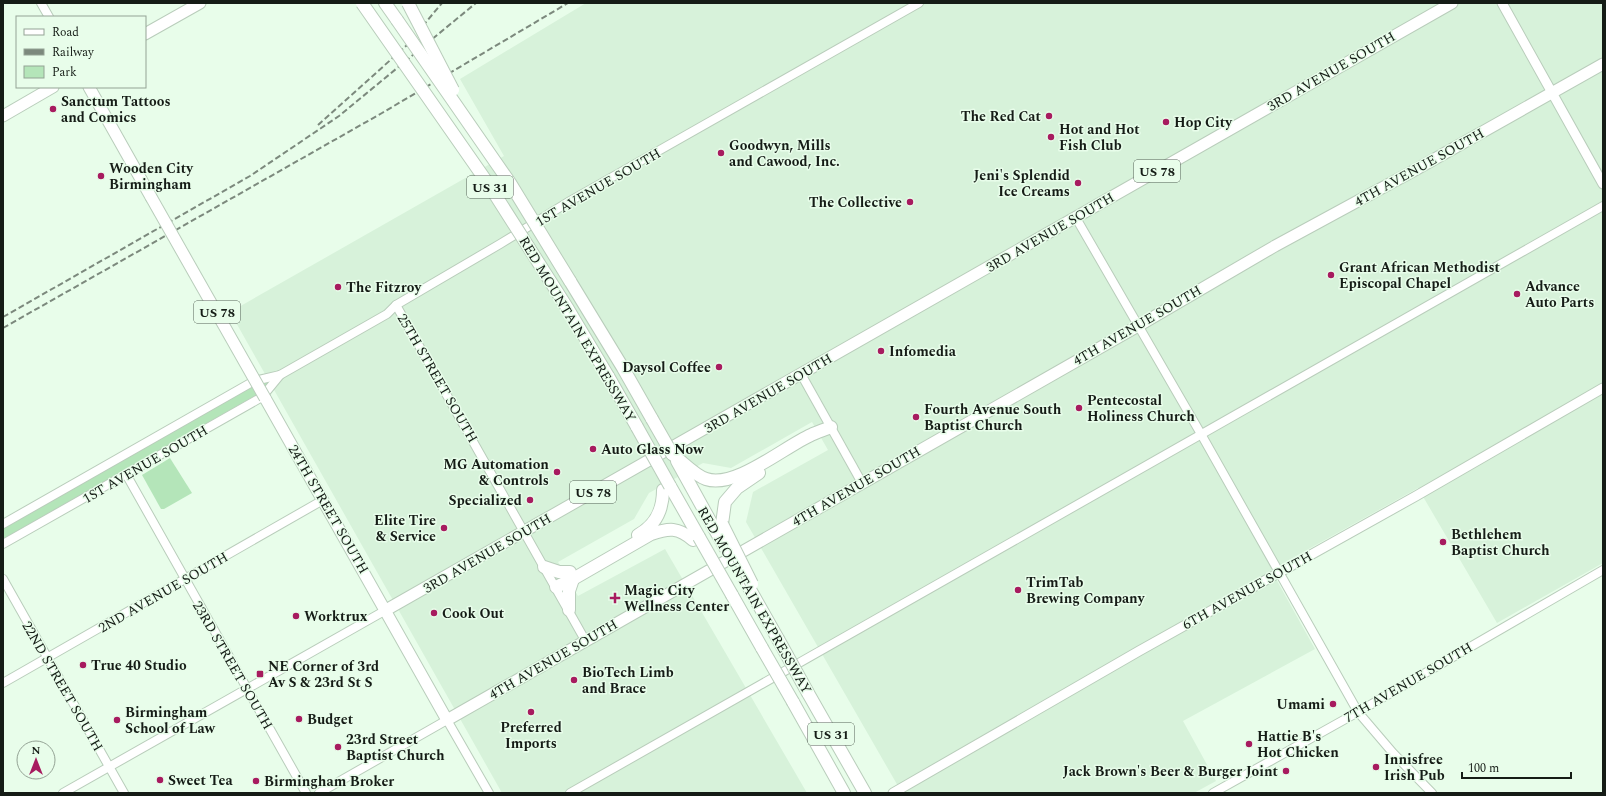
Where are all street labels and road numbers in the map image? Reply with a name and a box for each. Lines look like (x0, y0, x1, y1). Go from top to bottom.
street label: 3RD AVENUE SOUTH (1263, 26, 1399, 117)
street label: 4TH AVENUE SOUTH (1350, 123, 1488, 212)
street label: 1ST AVENUE SOUTH (532, 143, 665, 232)
road number: US 78 (1134, 160, 1180, 182)
road number: US 31 (467, 176, 513, 198)
street label: 3RD AVENUE SOUTH (982, 187, 1118, 278)
street label: RED MOUNTAIN EXPRESSWAY (514, 232, 642, 426)
street label: 4TH AVENUE SOUTH (1069, 280, 1206, 371)
road number: US 78 (194, 301, 240, 323)
street label: 25TH STREET SOUTH (392, 310, 483, 447)
street label: 3RD AVENUE SOUTH (700, 348, 836, 439)
street label: 1ST AVENUE SOUTH (79, 420, 212, 509)
street label: 24TH STREET SOUTH (283, 441, 374, 578)
street label: 4TH AVENUE SOUTH (788, 441, 925, 532)
road number: US 78 (570, 481, 616, 503)
street label: RED MOUNTAIN EXPRESSWAY (692, 502, 817, 698)
street label: 3RD AVENUE SOUTH (419, 508, 555, 599)
street label: 6TH AVENUE SOUTH (1178, 546, 1316, 635)
street label: 2ND AVENUE SOUTH (94, 547, 232, 638)
street label: 23RD STREET SOUTH (187, 597, 278, 734)
street label: 4TH AVENUE SOUTH (485, 614, 622, 705)
street label: 22ND STREET SOUTH (19, 618, 107, 754)
street label: 7TH AVENUE SOUTH (1340, 637, 1477, 728)
road number: US 31 (808, 723, 854, 745)

